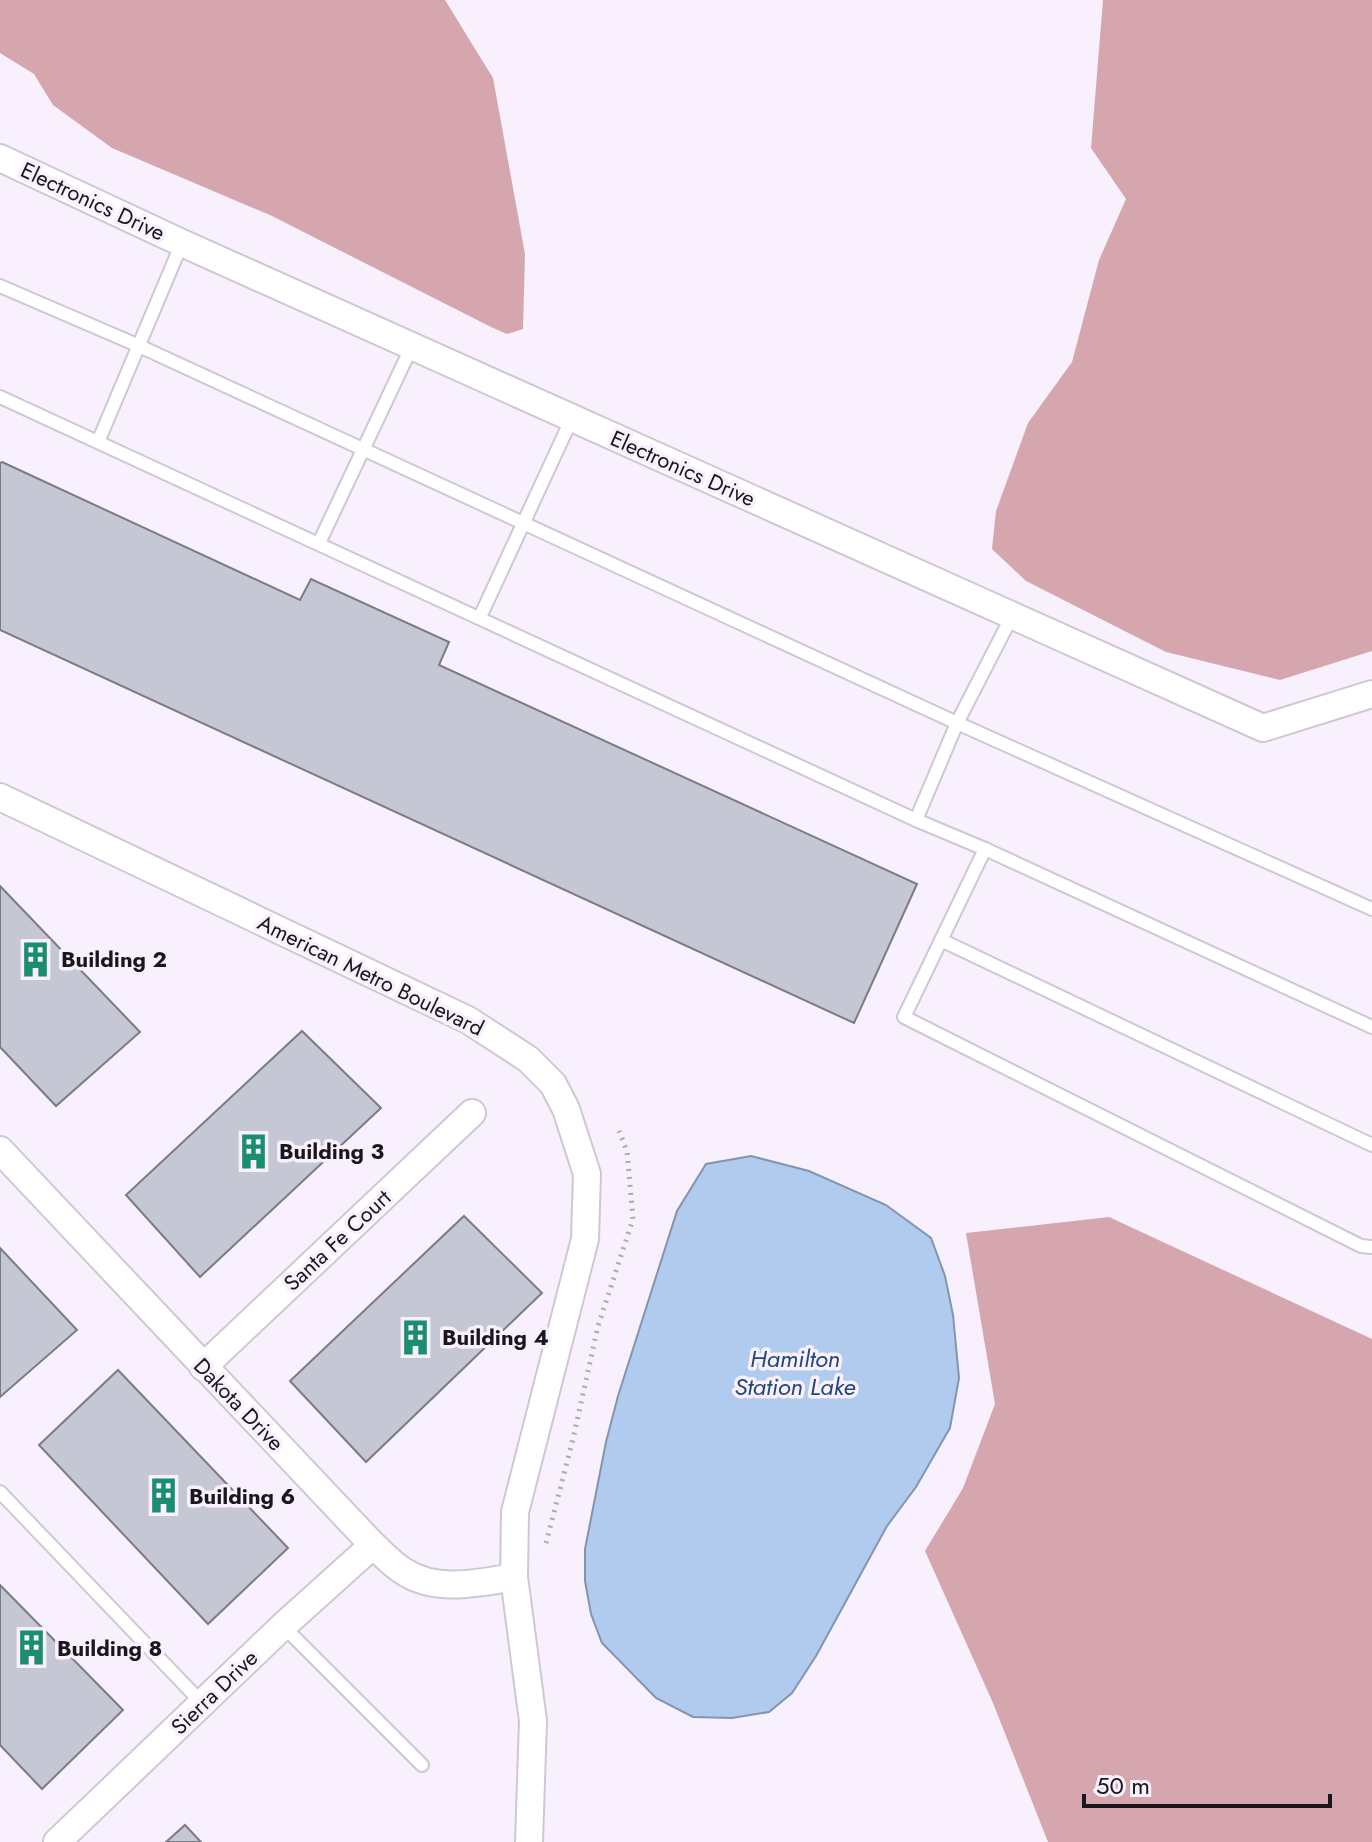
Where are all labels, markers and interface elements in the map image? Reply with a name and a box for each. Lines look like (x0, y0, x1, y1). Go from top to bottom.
street label: Electronics Drive (16, 154, 170, 248)
street label: Electronics Drive (605, 422, 761, 514)
street label: American Metro Boulevard (253, 906, 489, 1044)
building icon: Building 2 (16, 940, 54, 978)
place label: Building 2 (61, 943, 167, 975)
building icon: Building 3 (234, 1132, 272, 1170)
place label: Building 3 (279, 1135, 384, 1167)
street label: Santa Fe Court (276, 1181, 398, 1298)
building icon: Building 4 (397, 1318, 435, 1356)
place label: Building 4 (442, 1321, 549, 1353)
water label: Hamilton Station Lake (734, 1341, 856, 1404)
street label: Dakota Drive (186, 1350, 292, 1458)
building icon: Building 6 (144, 1477, 182, 1515)
place label: Building 6 (189, 1480, 295, 1512)
building icon: Building 8 (12, 1629, 50, 1667)
place label: Building 8 (57, 1632, 162, 1664)
street label: Sierra Drive (163, 1642, 265, 1742)
scale bar (1084, 1758, 1330, 1808)
text: 50 m (1096, 1768, 1150, 1803)

